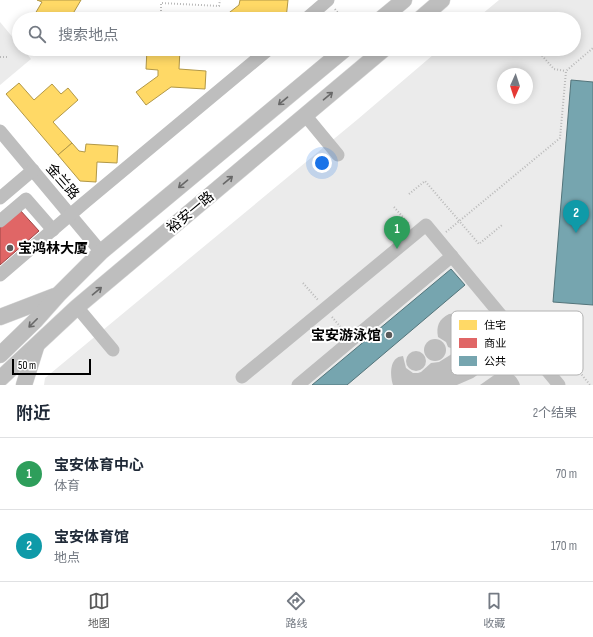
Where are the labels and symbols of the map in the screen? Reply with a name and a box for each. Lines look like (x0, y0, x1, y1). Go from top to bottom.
north arrow (497, 68, 533, 104)
one-way arrow (322, 92, 333, 101)
one-way arrow (277, 96, 288, 105)
your location (312, 153, 332, 173)
street label: 金兰路 (42, 160, 83, 203)
one-way arrow (223, 175, 234, 184)
one-way arrow (177, 180, 188, 189)
street label: 裕安一路 (163, 188, 217, 237)
pin: 2 (563, 200, 589, 233)
pin: 1 (384, 216, 410, 249)
place label: 宝鸿林大厦 (18, 240, 88, 257)
marker: 宝鸿林大厦 (5, 243, 15, 253)
one-way arrow (91, 286, 102, 295)
legend (451, 311, 583, 375)
one-way arrow (28, 318, 38, 328)
text: 住宅 (484, 319, 506, 332)
place label: 宝安游泳馆 (311, 327, 381, 344)
marker: 宝安游泳馆 (384, 330, 394, 340)
text: 商业 (484, 337, 506, 350)
text: 公共 (484, 355, 506, 368)
scale bar (12, 357, 91, 376)

